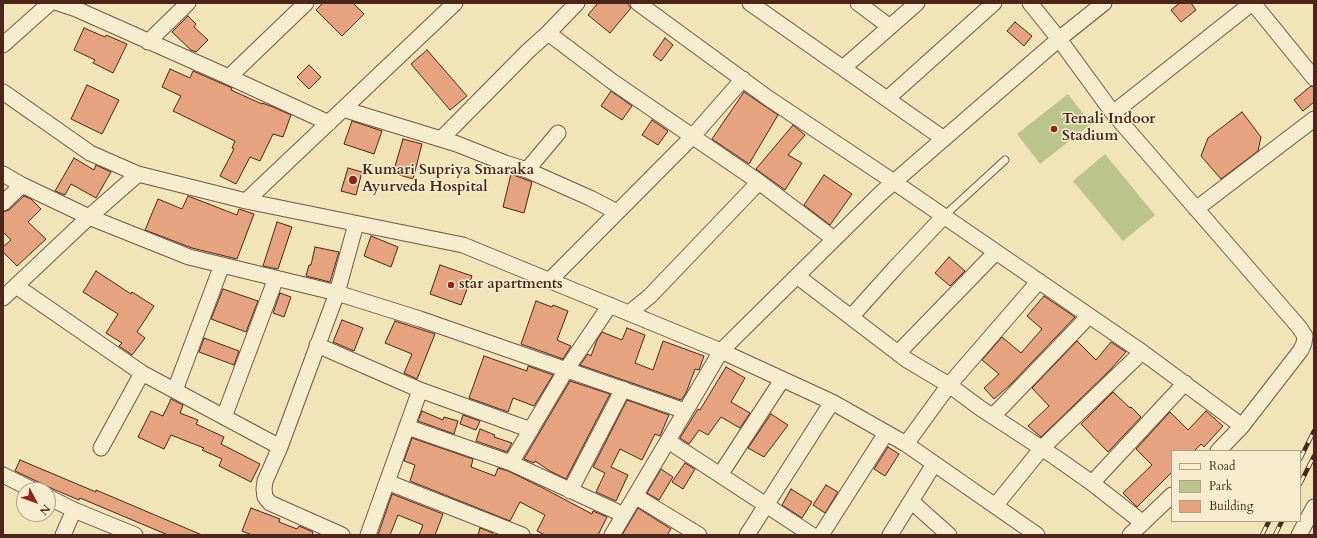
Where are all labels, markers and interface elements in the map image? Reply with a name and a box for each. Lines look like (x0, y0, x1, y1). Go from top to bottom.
place label: Tenali Indoor Stadium (1062, 111, 1155, 146)
marker: Tenali Indoor Stadium (1049, 124, 1059, 134)
place label: Kumari Supriya Smaraka Ayurveda Hospital (362, 162, 534, 197)
marker: Kumari Supriya Smaraka Ayurveda Hospital (347, 174, 359, 186)
place label: star apartments (459, 276, 562, 294)
marker: star apartments (446, 280, 456, 290)
legend (1171, 450, 1301, 522)
text: Road (1209, 458, 1235, 474)
text: Park (1209, 478, 1232, 494)
north arrow (16, 482, 56, 522)
text: Building (1209, 498, 1253, 514)
text: N (36, 501, 53, 518)

